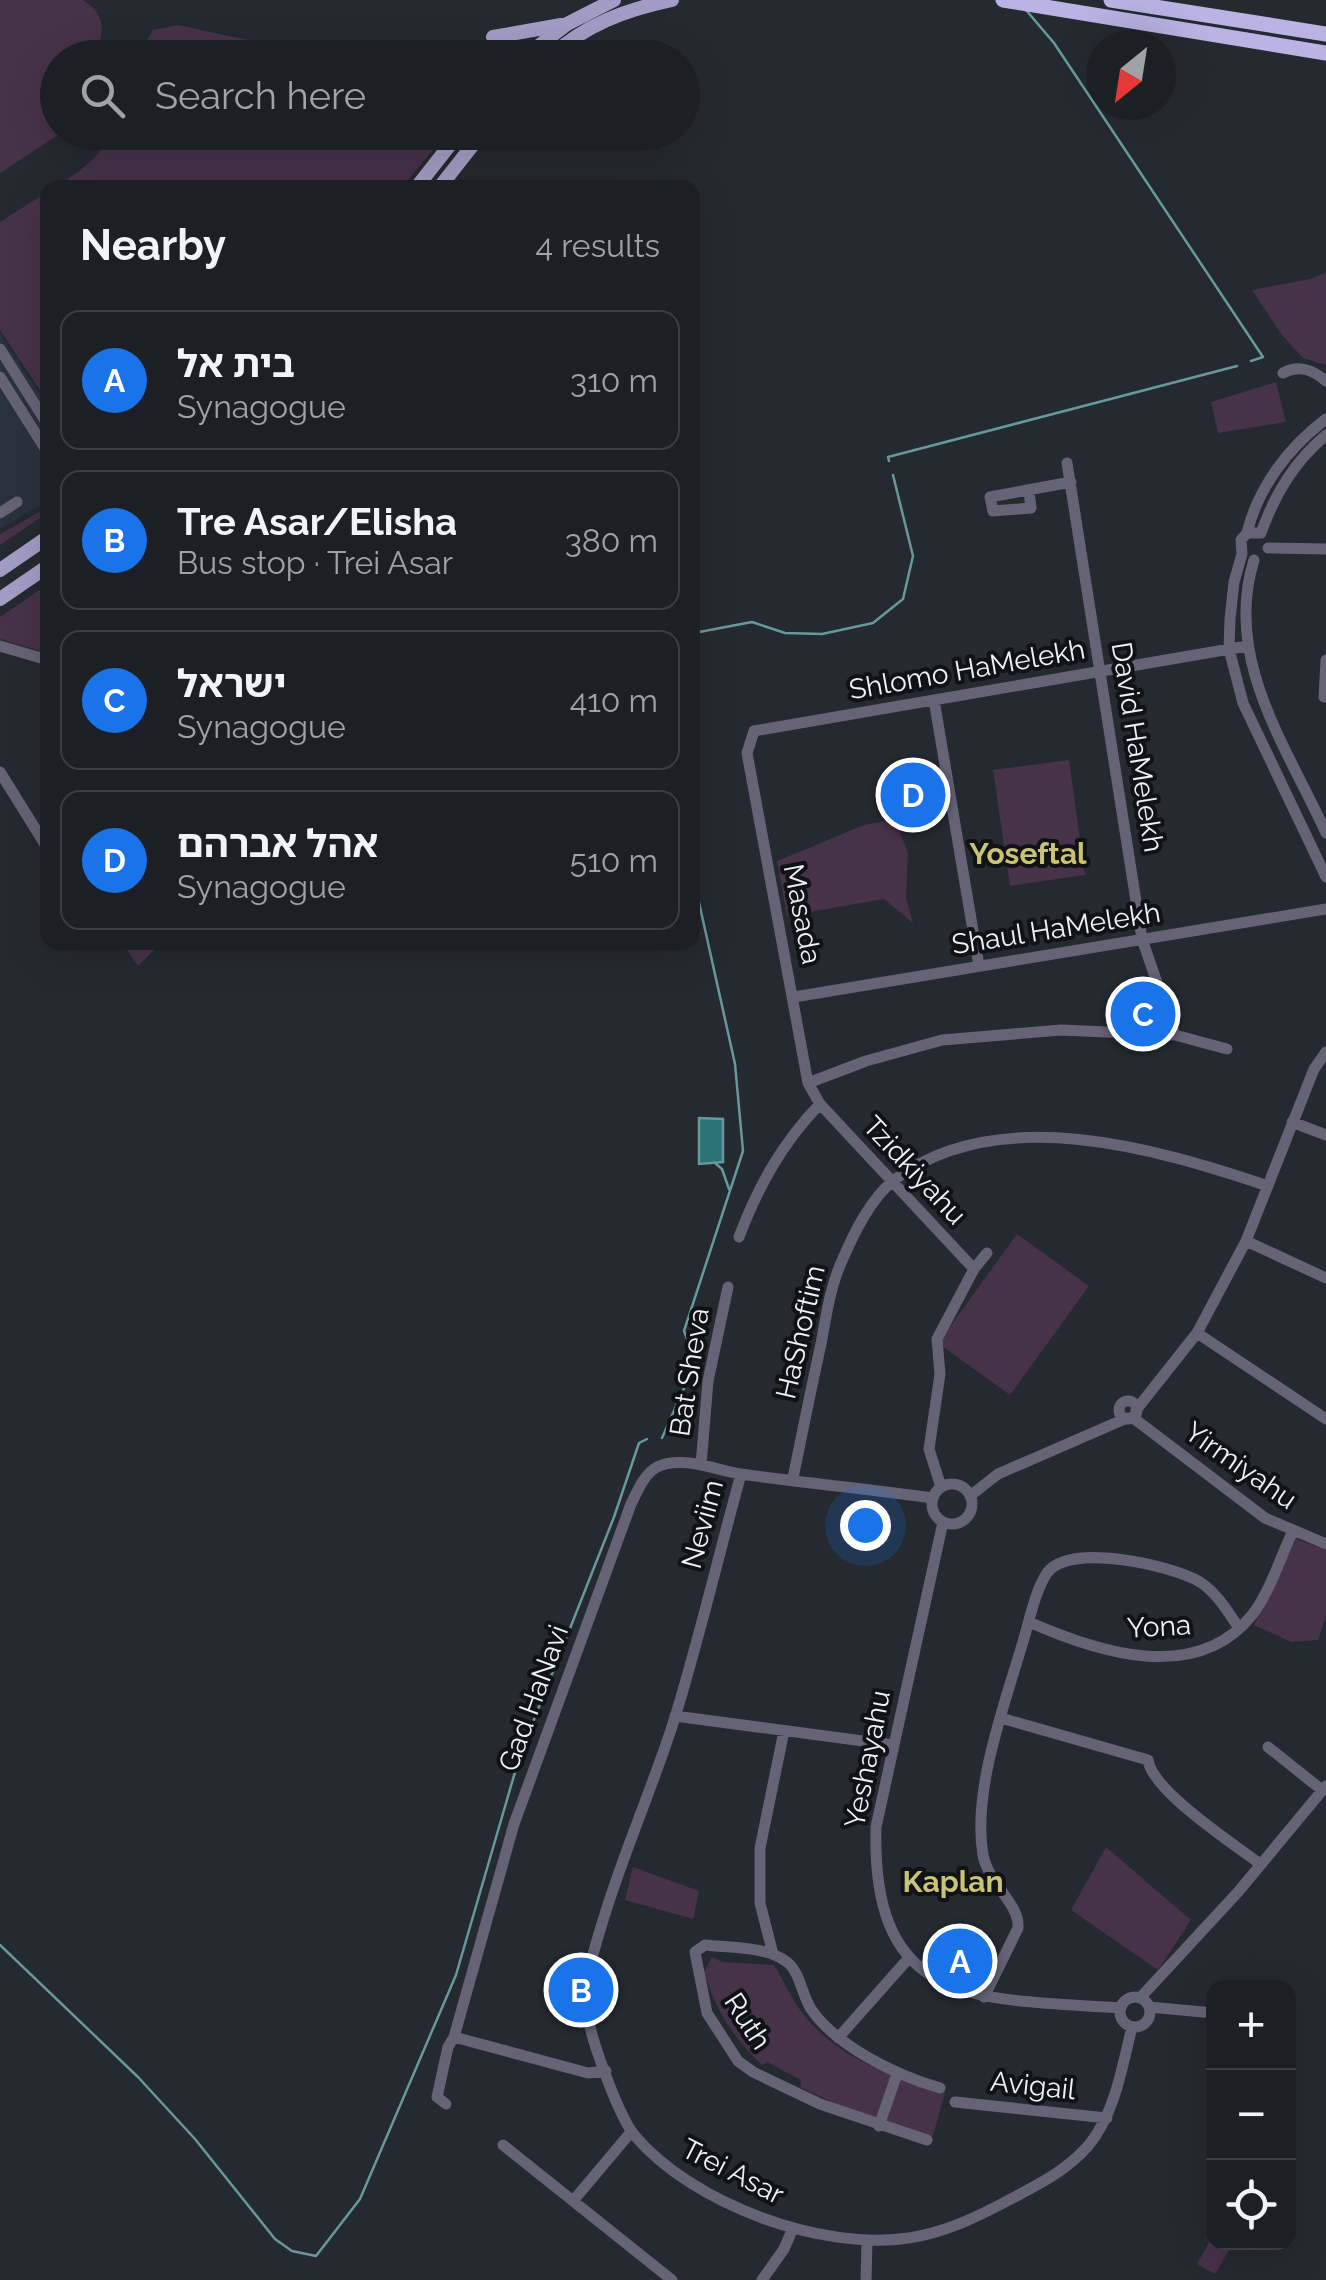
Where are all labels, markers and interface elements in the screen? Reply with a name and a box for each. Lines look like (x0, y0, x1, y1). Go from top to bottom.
north arrow (1086, 30, 1176, 120)
search box (40, 40, 700, 150)
icon: search (75, 68, 130, 123)
text: Search here (155, 73, 366, 118)
text: Nearby (80, 221, 226, 270)
text: 4 results (536, 227, 660, 264)
text: בית אל (177, 341, 295, 386)
text: A (104, 362, 125, 399)
text: 310 m (570, 362, 658, 399)
text: Synagogue (177, 388, 346, 425)
text: Tre Asar/Elisha (177, 499, 457, 544)
text: B (104, 522, 125, 559)
text: 380 m (565, 522, 658, 559)
text: Bus stop · Trei Asar (177, 544, 453, 581)
street label: Shlomo HaMelekh (847, 633, 1088, 706)
street label: David HaMelekh (1105, 640, 1170, 854)
text: ישראל (177, 661, 286, 706)
text: C (104, 682, 125, 719)
text: 410 m (570, 682, 658, 719)
text: Synagogue (177, 708, 346, 745)
pin: D (880, 758, 946, 832)
text: אהל אברהם (177, 821, 378, 866)
district label: Yoseftal (969, 836, 1087, 871)
text: D (103, 842, 126, 879)
text: 510 m (570, 842, 658, 879)
street label: Masada (777, 861, 828, 967)
text: Synagogue (177, 868, 346, 905)
street label: Shaul HaMelekh (949, 896, 1163, 961)
pin: C (1110, 976, 1176, 1052)
street label: Tzidkiyahu (856, 1109, 973, 1231)
street label: HaShoftim (769, 1262, 832, 1402)
street label: Bat Sheva (663, 1306, 716, 1439)
street label: Yirmiyahu (1178, 1415, 1303, 1516)
street label: Neviim (675, 1476, 730, 1572)
your location (840, 1500, 891, 1551)
street label: Yona (1126, 1608, 1192, 1645)
street label: Gad HaNavi (492, 1621, 575, 1776)
street label: Yeshayahu (838, 1687, 897, 1831)
district label: Kaplan (902, 1864, 1004, 1899)
pin: A (928, 1924, 992, 1998)
pin: B (548, 1952, 614, 2028)
map controls (1206, 1980, 1296, 2250)
button: + (1206, 1980, 1296, 2070)
street label: Ruth (717, 1987, 778, 2056)
street label: Avigail (989, 2065, 1077, 2106)
button: − (1206, 2070, 1296, 2160)
street label: Trei Asar (676, 2132, 789, 2211)
button: locate (1206, 2160, 1296, 2250)

